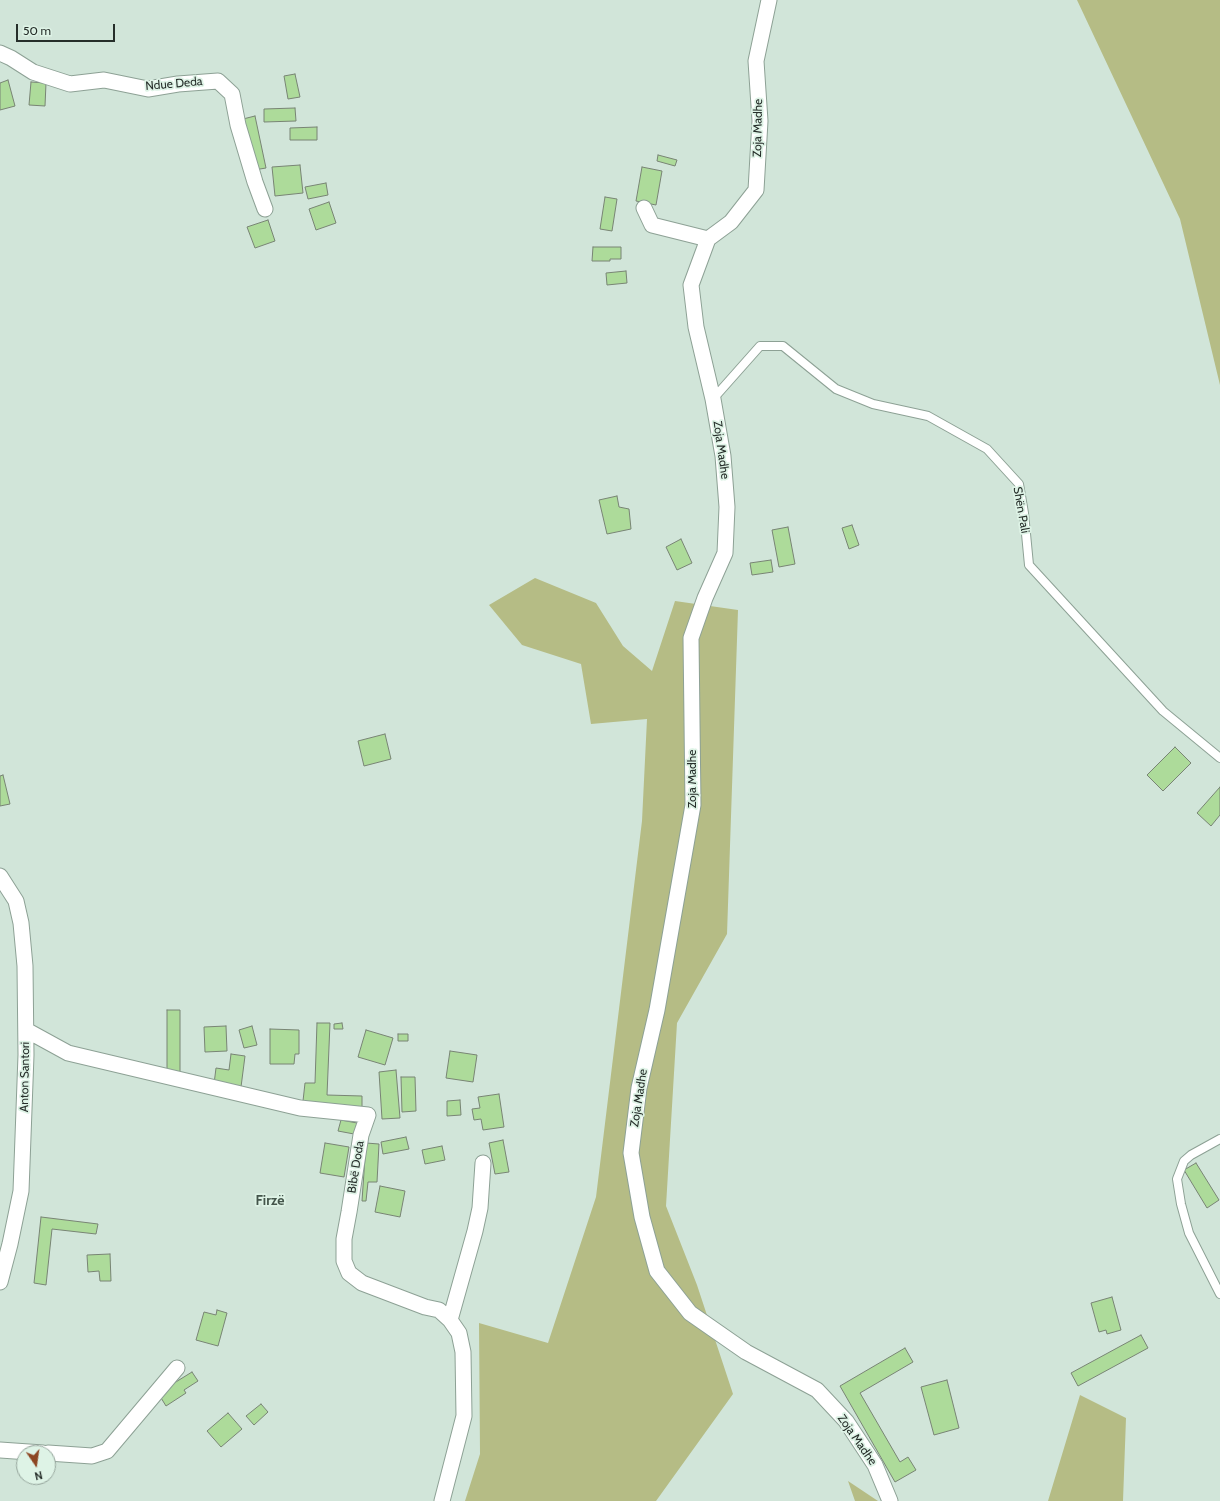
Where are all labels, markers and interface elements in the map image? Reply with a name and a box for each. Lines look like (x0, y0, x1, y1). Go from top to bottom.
scale bar (18, 16, 117, 42)
text: 50 m (23, 23, 51, 38)
street label: Ndue Deda (145, 74, 203, 94)
street label: Zoja Madhe (750, 99, 766, 157)
street label: Zoja Madhe (710, 420, 732, 480)
street label: Shën Pali (1010, 486, 1032, 534)
street label: Zoja Madhe (685, 750, 699, 808)
street label: Anton Santori (17, 1042, 33, 1112)
street label: Zoja Madhe (627, 1068, 651, 1128)
street label: Bibë Doda (345, 1140, 367, 1194)
district label: Firzë (256, 1193, 284, 1209)
street label: Zoja Madhe (834, 1412, 880, 1468)
north arrow (16, 1445, 56, 1485)
text: N (33, 1468, 44, 1483)

